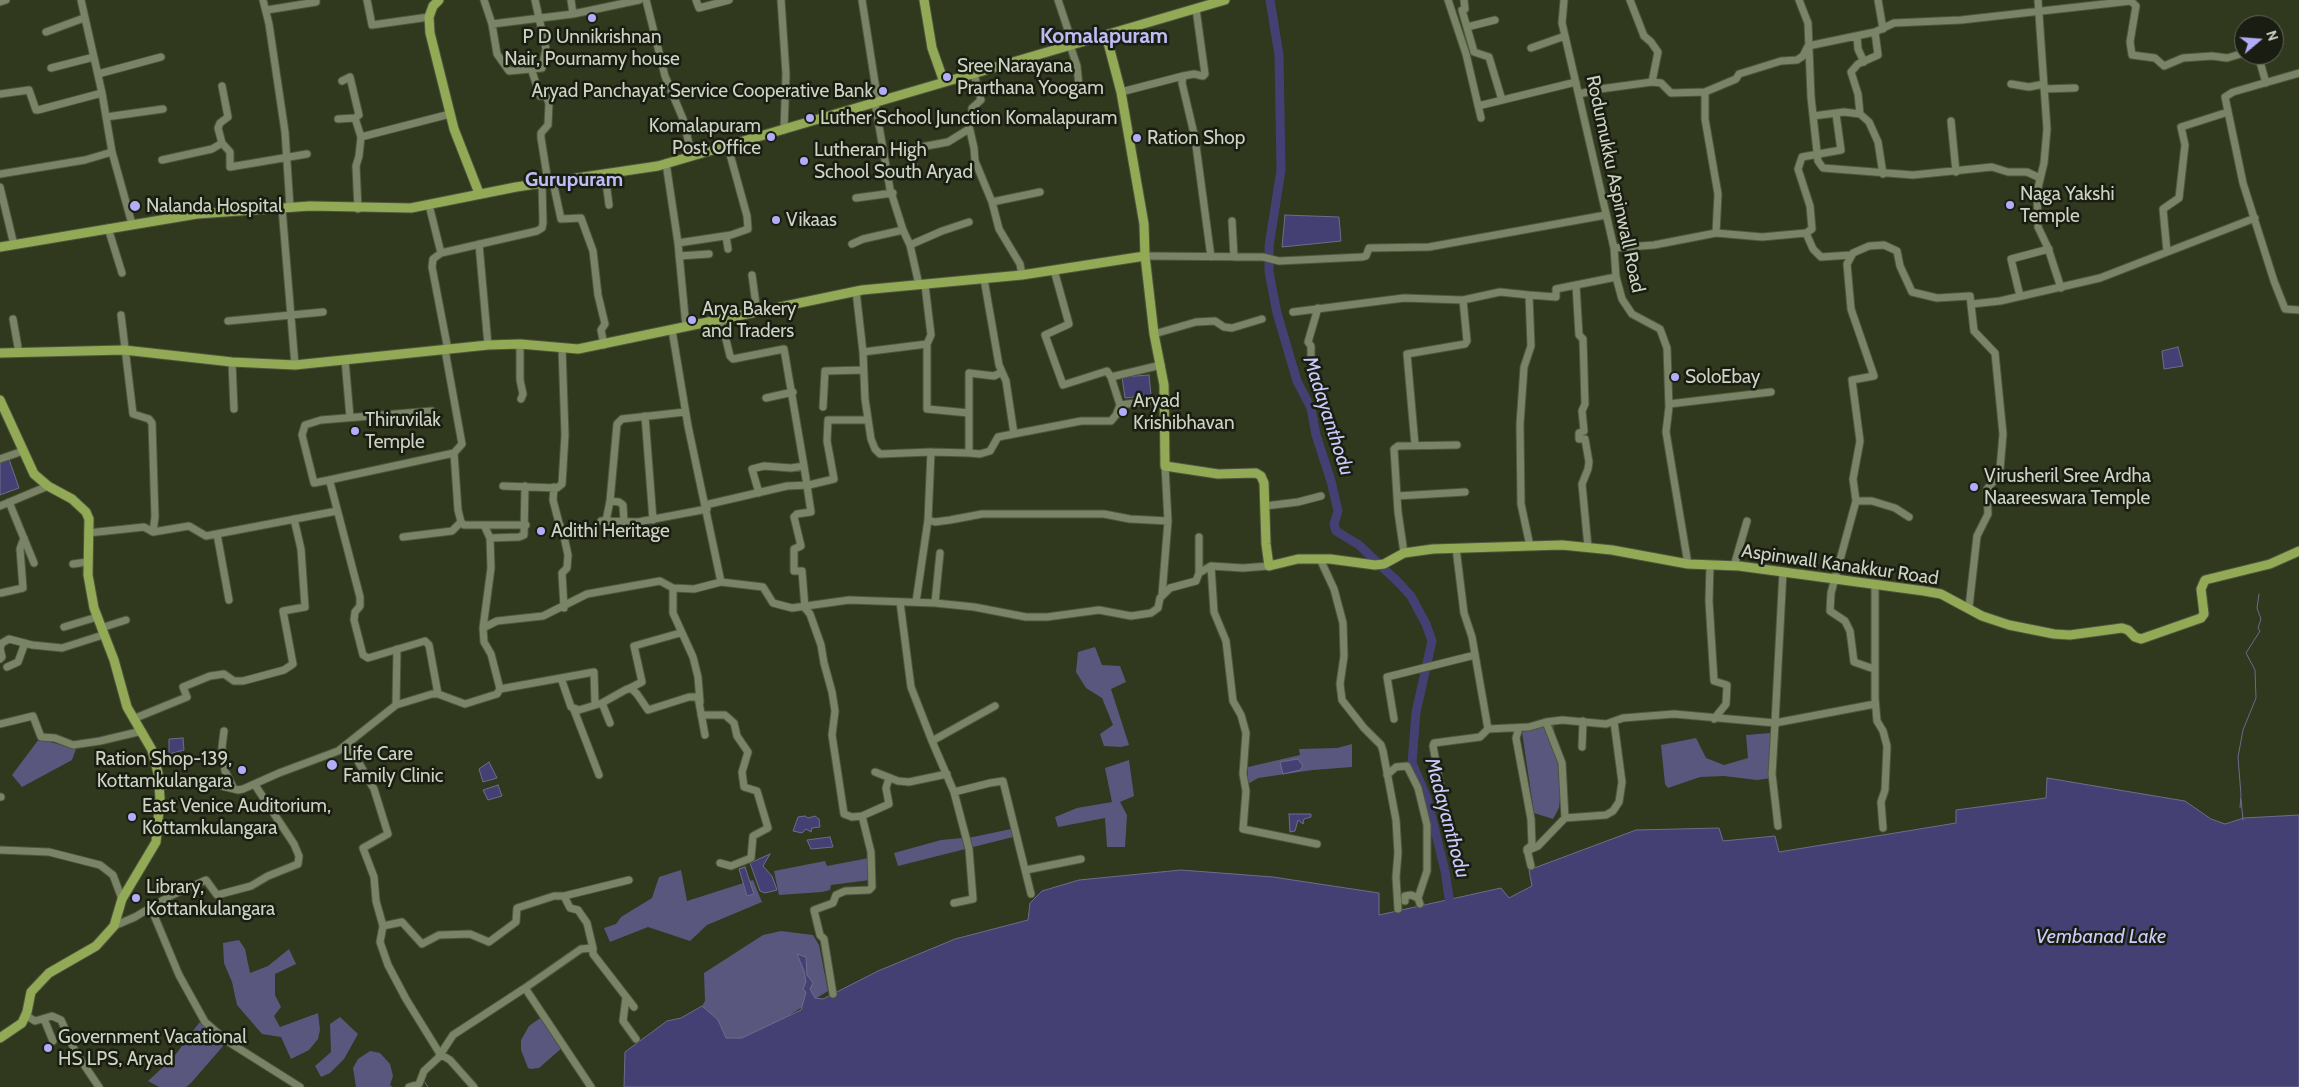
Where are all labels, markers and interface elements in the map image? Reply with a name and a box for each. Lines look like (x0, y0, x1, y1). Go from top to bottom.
marker: P D Unnikrishnan Nair, Pournamy house (586, 12, 598, 24)
north arrow (2234, 15, 2284, 65)
district label: Komalapuram (1040, 24, 1168, 50)
place label: P D Unnikrishnan Nair, Pournamy house (504, 26, 680, 70)
text: N (2262, 28, 2282, 43)
place label: Sree Narayana Prarthana Yoogam (957, 55, 1104, 99)
marker: Sree Narayana Prarthana Yoogam (941, 71, 953, 83)
street label: Rodumukku Aspinwall Road (1581, 73, 1649, 295)
place label: Aryad Panchayat Service Cooperative Bank (531, 80, 873, 102)
marker: Aryad Panchayat Service Cooperative Bank (877, 85, 889, 97)
place label: Luther School Junction Komalapuram (820, 107, 1117, 129)
marker: Luther School Junction Komalapuram (804, 112, 816, 124)
place label: Komalapuram Post Office (649, 115, 761, 159)
place label: Ration Shop (1147, 127, 1245, 149)
marker: Komalapuram Post Office (765, 131, 777, 143)
marker: Ration Shop (1131, 132, 1143, 144)
place label: Lutheran High School South Aryad (814, 139, 973, 183)
marker: Lutheran High School South Aryad (798, 155, 810, 167)
district label: Gurupuram (525, 168, 623, 192)
place label: Naga Yakshi Temple (2020, 183, 2114, 227)
place label: Nalanda Hospital (146, 195, 283, 217)
marker: Nalanda Hospital (128, 199, 142, 213)
marker: Naga Yakshi Temple (2004, 199, 2016, 211)
place label: Vikaas (786, 209, 837, 231)
marker: Vikaas (770, 214, 782, 226)
place label: Arya Bakery and Traders (702, 298, 796, 342)
marker: Arya Bakery and Traders (686, 314, 698, 326)
water label: Madayanthodu (1298, 354, 1358, 478)
place label: SoloEbay (1685, 366, 1760, 388)
marker: SoloEbay (1669, 371, 1681, 383)
place label: Aryad Krishibhavan (1133, 390, 1235, 434)
marker: Aryad Krishibhavan (1117, 406, 1129, 418)
place label: Thiruvilak Temple (365, 409, 441, 453)
marker: Thiruvilak Temple (349, 425, 361, 437)
place label: Virusheril Sree Ardha Naareeswara Temple (1984, 465, 2151, 509)
marker: Virusheril Sree Ardha Naareeswara Temple (1968, 481, 1980, 493)
place label: Adithi Heritage (551, 520, 670, 542)
marker: Adithi Heritage (535, 525, 547, 537)
street label: Aspinwall Kanakkur Road (1740, 540, 1940, 590)
place label: Life Care Family Clinic (343, 743, 443, 787)
place label: Ration Shop-139, Kottamkulangara (95, 748, 232, 792)
water label: Madayanthodu (1419, 755, 1475, 881)
marker: Life Care Family Clinic (325, 758, 339, 772)
marker: Ration Shop-139, Kottamkulangara (236, 764, 248, 776)
place label: East Venice Auditorium, Kottamkulangara (142, 795, 331, 839)
marker: East Venice Auditorium, Kottamkulangara (126, 811, 138, 823)
place label: Library, Kottankulangara (146, 876, 275, 920)
marker: Library, Kottankulangara (130, 892, 142, 904)
water label: Vembanad Lake (2036, 925, 2166, 949)
place label: Government Vacational HS LPS, Aryad (58, 1026, 247, 1070)
marker: Government Vacational HS LPS, Aryad (42, 1042, 54, 1054)

